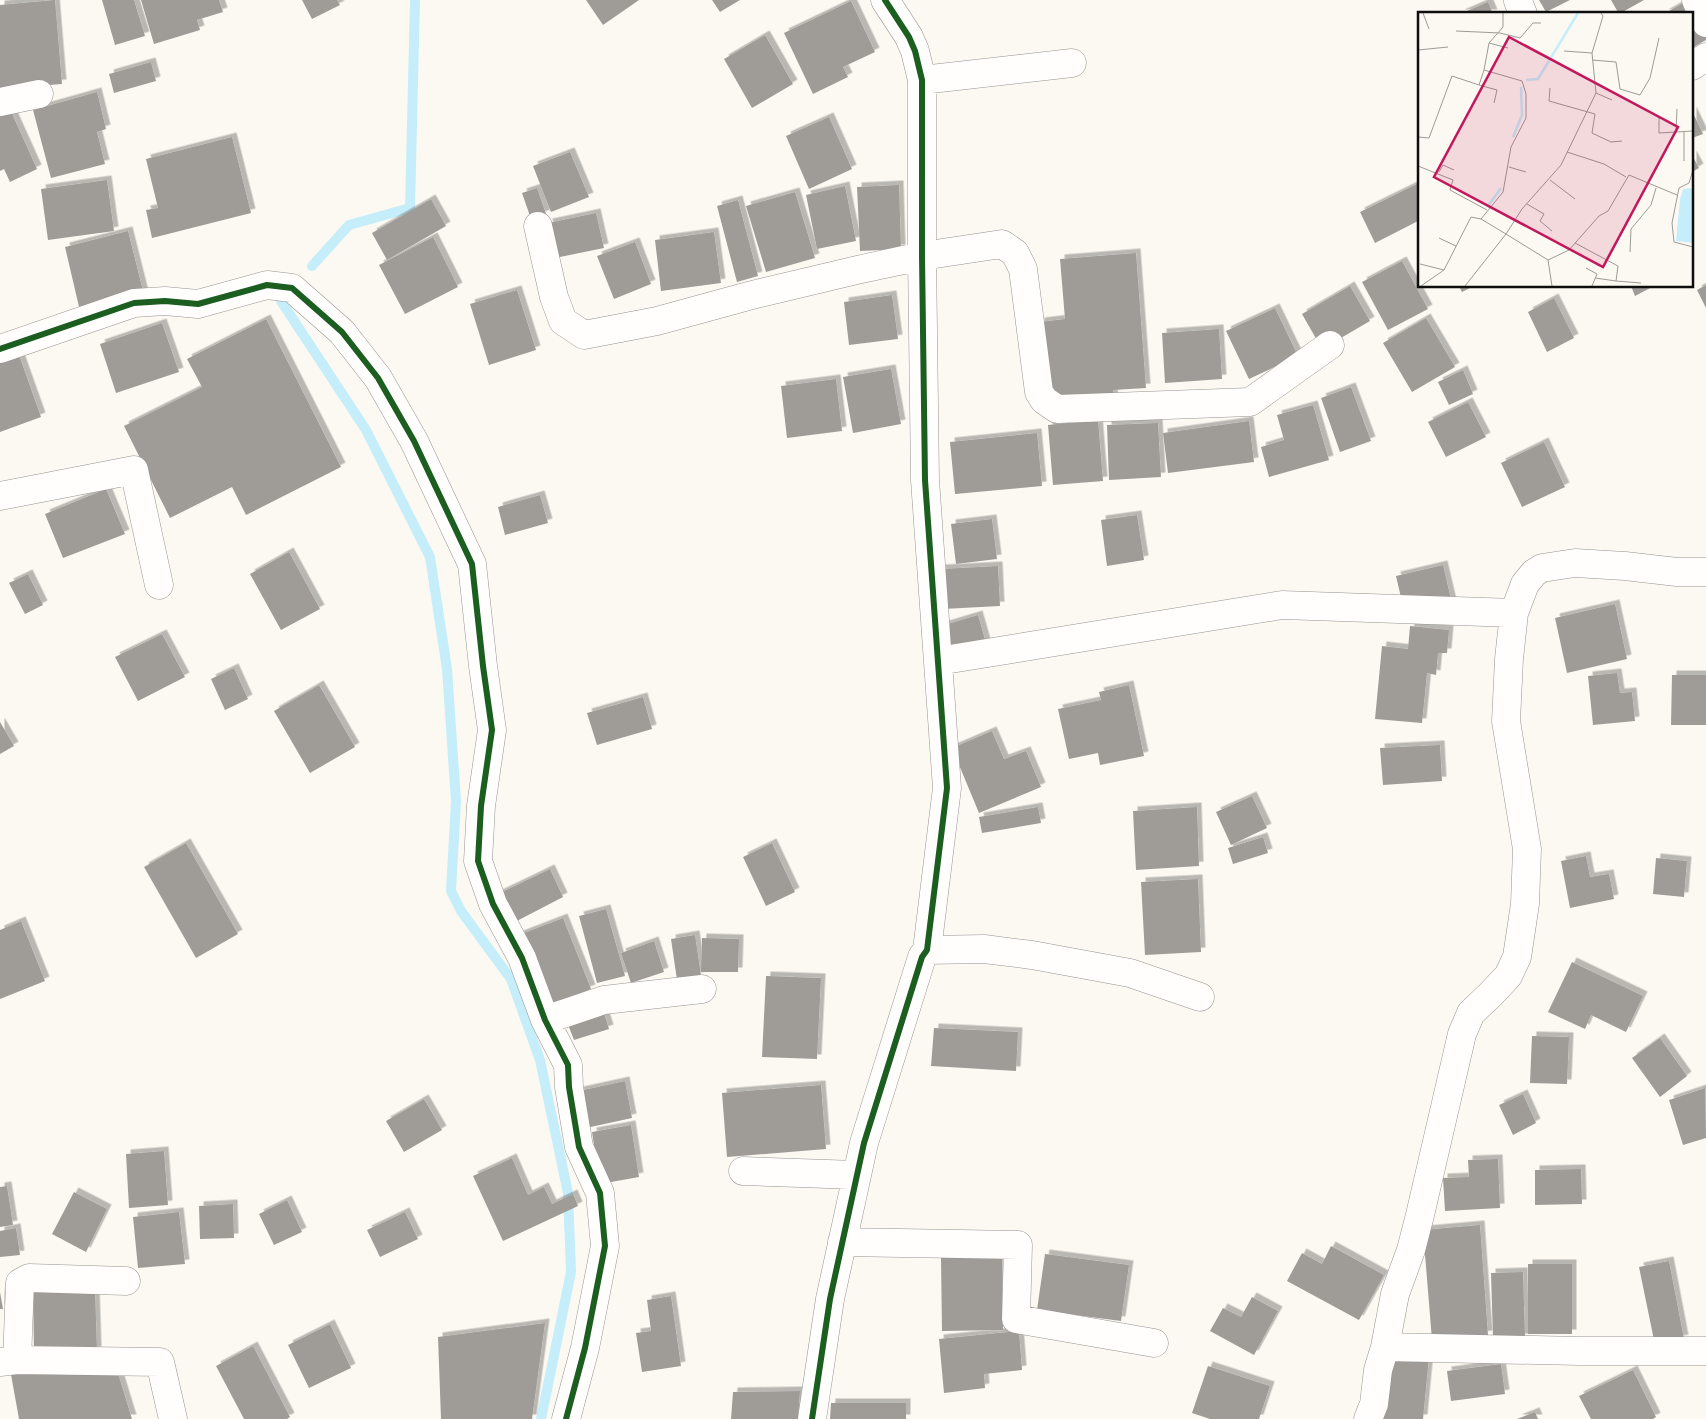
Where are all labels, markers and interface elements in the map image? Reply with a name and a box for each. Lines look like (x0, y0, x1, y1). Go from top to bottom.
inset map (1418, 12, 1694, 288)

